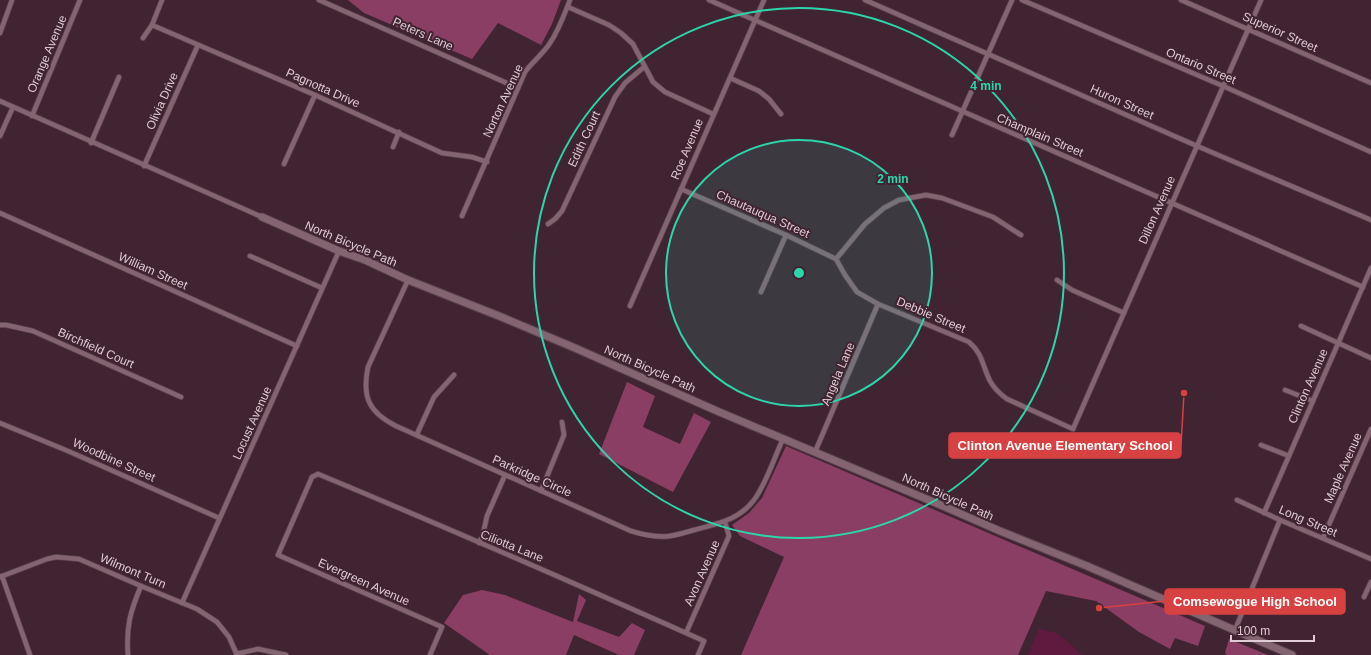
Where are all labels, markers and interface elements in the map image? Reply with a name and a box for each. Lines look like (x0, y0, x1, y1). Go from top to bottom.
street label: Superior Street (1240, 9, 1320, 55)
street label: Orange Avenue (24, 13, 70, 95)
street label: Peters Lane (391, 14, 456, 54)
street label: Ontario Street (1164, 45, 1239, 87)
street label: Norton Avenue (480, 62, 526, 140)
street label: Pagnotta Drive (284, 65, 362, 111)
street label: Olivia Drive (143, 70, 181, 132)
text: 4 min (970, 79, 1002, 93)
street label: Huron Street (1088, 82, 1157, 122)
street label: Edith Court (565, 108, 603, 169)
street label: Champlain Street (995, 110, 1086, 160)
street label: Roe Avenue (668, 116, 706, 182)
text: 2 min (877, 172, 909, 186)
street label: Dillon Avenue (1136, 173, 1178, 246)
street label: Chautauqua Street (714, 187, 812, 241)
street label: North Bicycle Path (303, 218, 399, 270)
street label: William Street (116, 250, 190, 293)
centre of rings (792, 266, 806, 280)
street label: Debbie Street (894, 294, 968, 336)
street label: Birchfield Court (56, 325, 137, 371)
street label: Angela Lane (818, 340, 858, 408)
street label: North Bicycle Path (602, 343, 698, 395)
street label: Clinton Avenue (1285, 346, 1331, 426)
street label: Locust Avenue (230, 384, 274, 462)
street label: Maple Avenue (1321, 430, 1365, 505)
callout: Clinton Avenue Elementary School (949, 433, 1181, 458)
street label: Woodbine Street (70, 435, 158, 485)
text: Clinton Avenue Elementary School (957, 438, 1173, 453)
street label: Parkridge Circle (490, 452, 574, 500)
street label: North Bicycle Path (900, 471, 996, 523)
street label: Long Street (1277, 502, 1340, 540)
street label: Ciliotta Lane (478, 527, 546, 565)
street label: Avon Avenue (681, 538, 723, 608)
street label: Wilmont Turn (98, 551, 168, 591)
street label: Evergreen Avenue (316, 556, 412, 609)
callout: Comsewogue High School (1165, 589, 1345, 614)
text: Comsewogue High School (1173, 594, 1337, 609)
scale bar (1231, 617, 1314, 643)
text: 100 m (1237, 624, 1270, 638)

